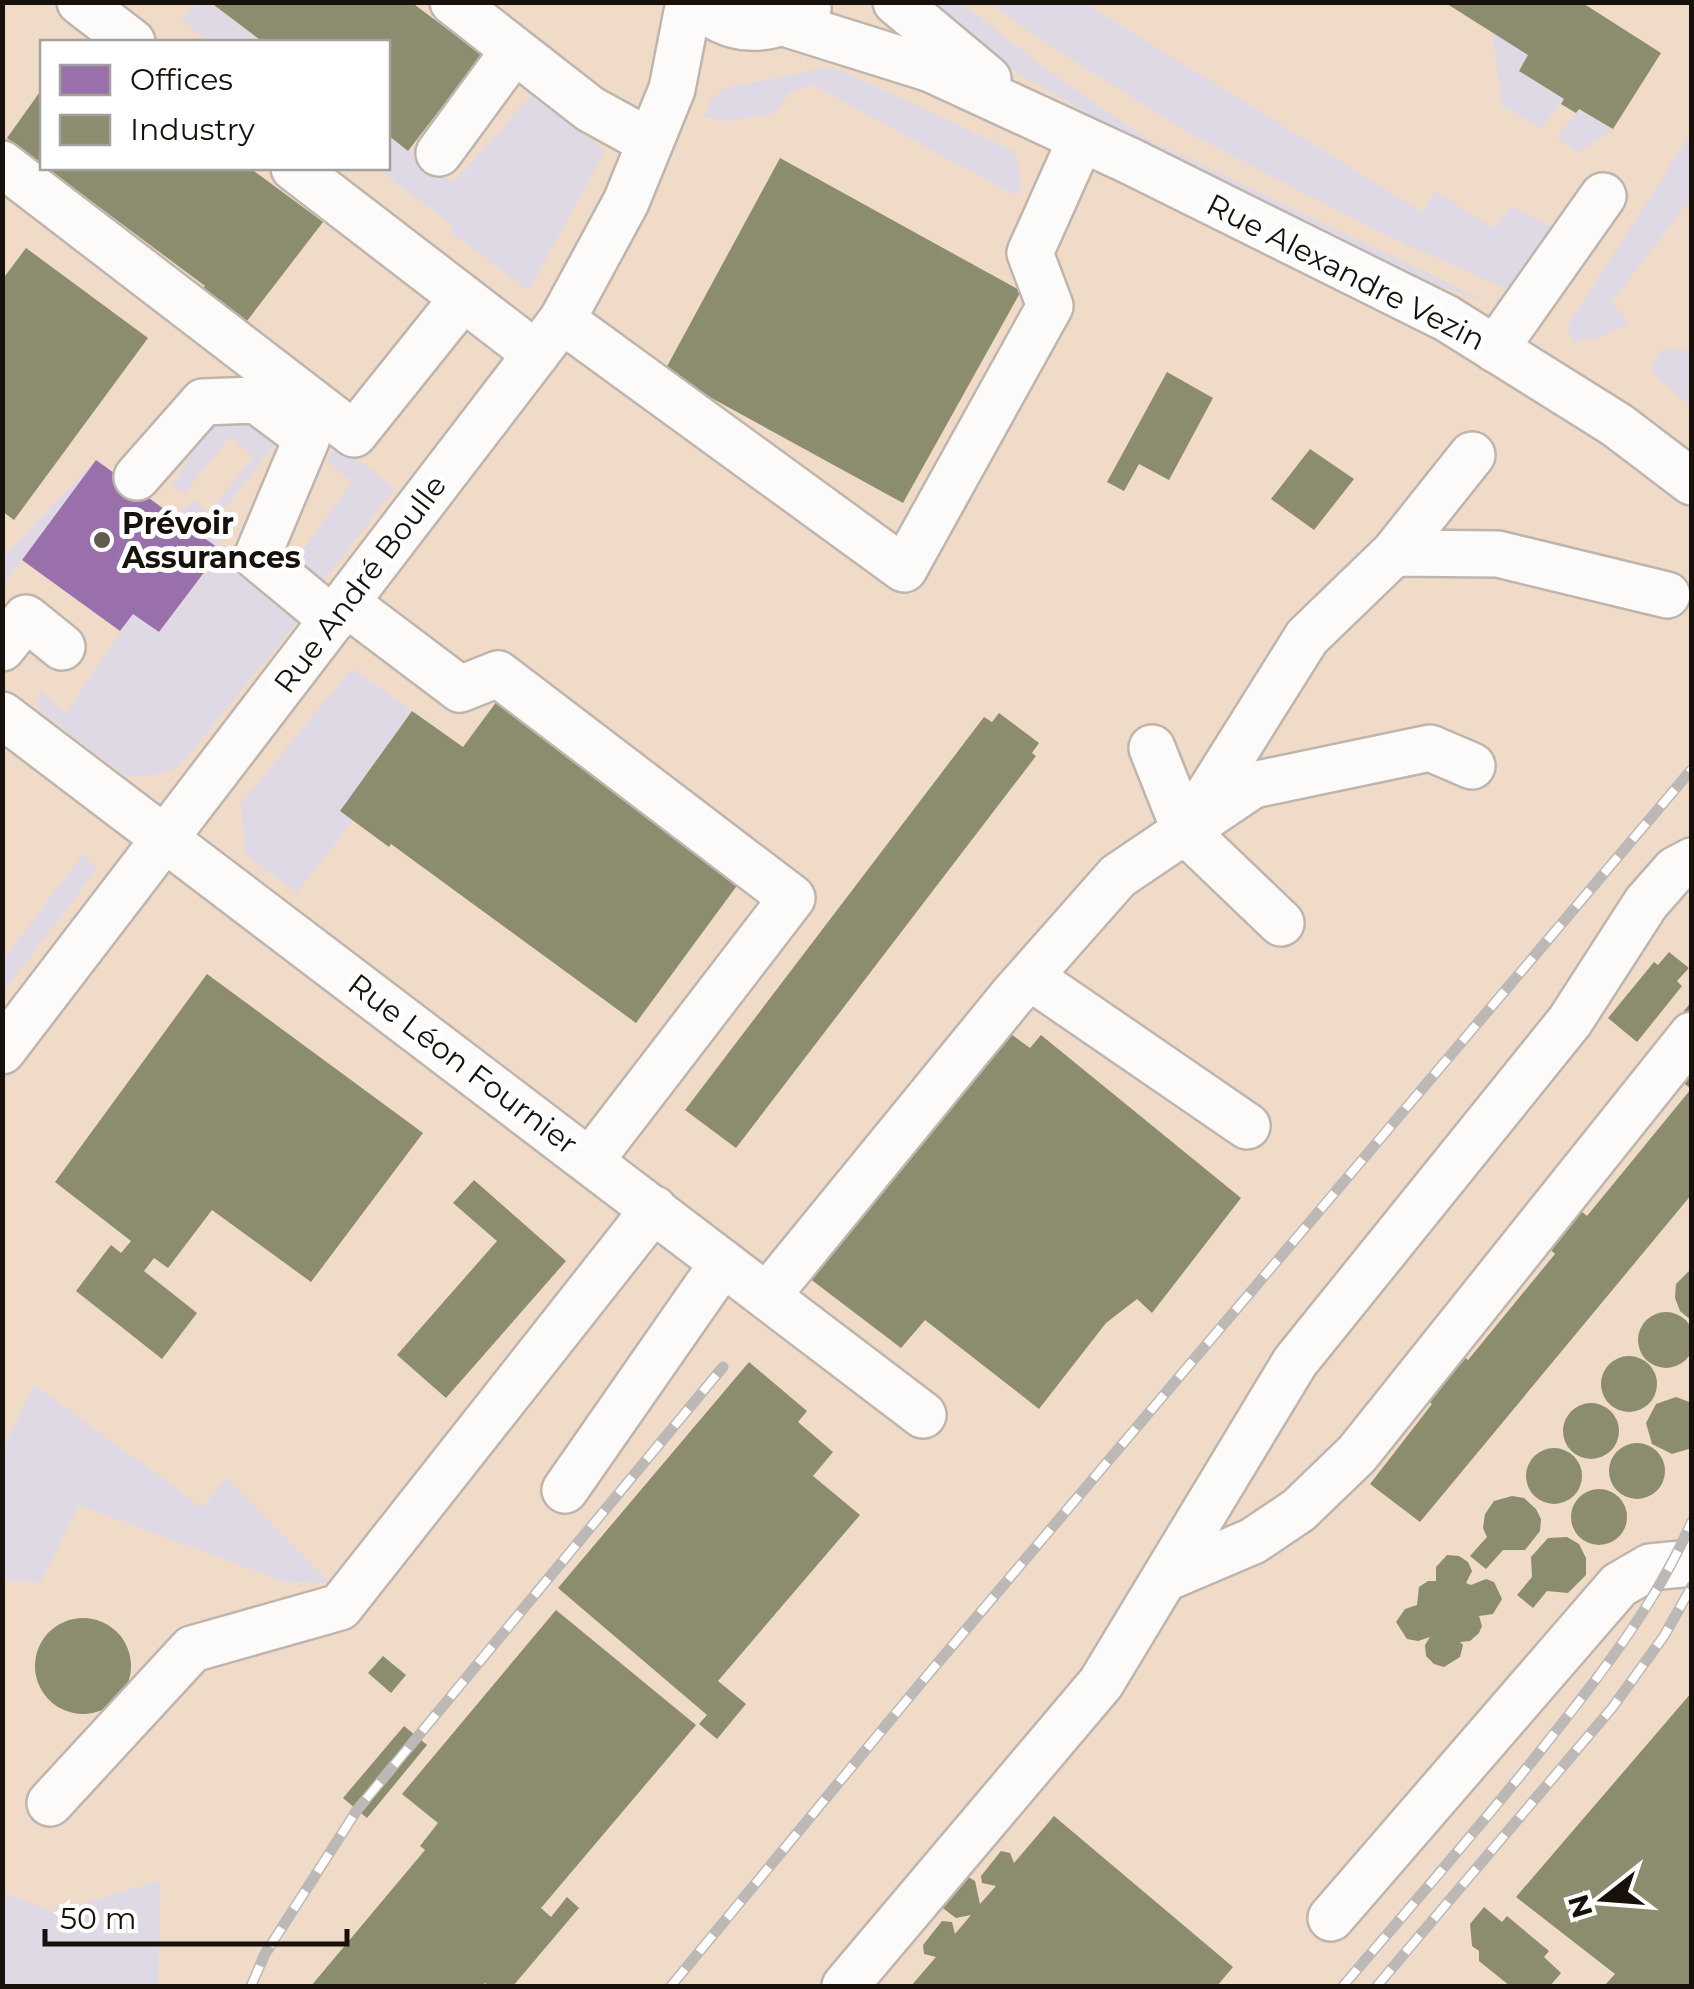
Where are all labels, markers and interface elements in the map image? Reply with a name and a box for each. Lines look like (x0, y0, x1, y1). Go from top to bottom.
legend (40, 40, 390, 170)
text: Offices (130, 61, 233, 98)
text: Industry (130, 111, 255, 148)
street label: Rue Alexandre Vezin (1201, 186, 1491, 358)
street label: Rue André Boulle (266, 468, 454, 700)
place label: Prévoir Assurances (121, 505, 301, 576)
marker: Prévoir Assurances (91, 529, 113, 551)
street label: Rue Léon Fournier (341, 966, 585, 1162)
north arrow (1554, 1849, 1654, 1949)
scale bar (45, 1884, 348, 1946)
text: N (1561, 1891, 1600, 1922)
text: 50 m (60, 1900, 137, 1937)

